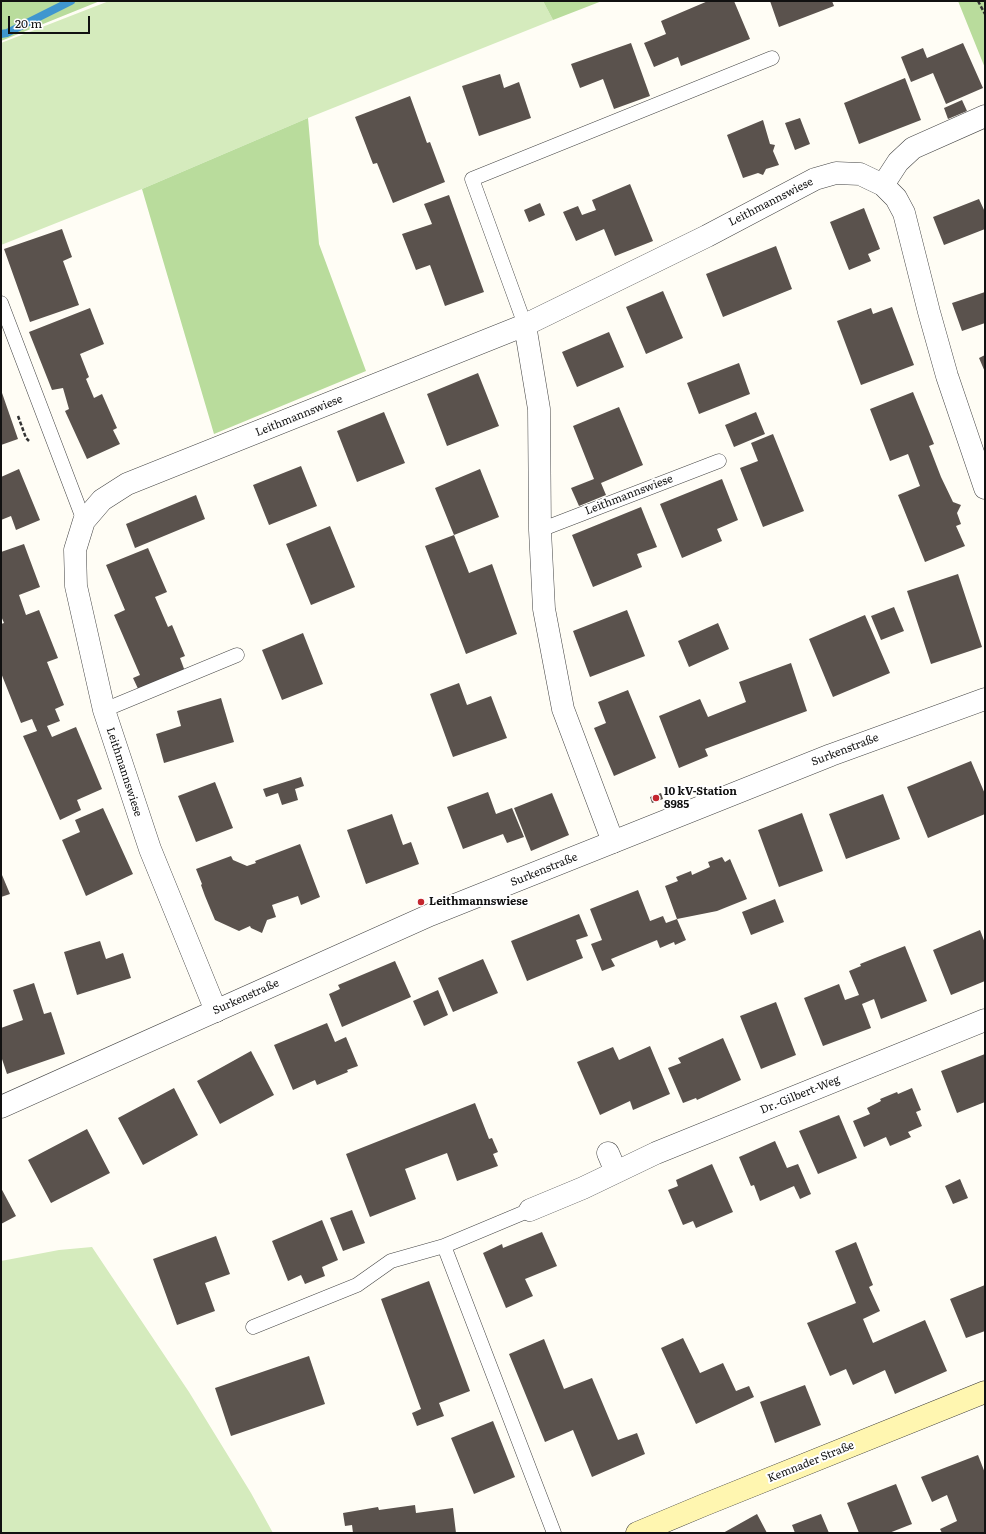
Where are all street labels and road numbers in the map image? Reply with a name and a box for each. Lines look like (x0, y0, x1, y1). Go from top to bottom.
street label: Leithmannswiese (727, 175, 815, 229)
street label: Leithmannswiese (253, 392, 345, 440)
street label: Leithmannswiese (583, 472, 675, 518)
street label: Leithmannswiese (103, 726, 145, 818)
street label: Surkenstraße (809, 731, 881, 769)
street label: Surkenstraße (509, 851, 579, 889)
street label: Surkenstraße (211, 977, 281, 1017)
street label: Dr.-Gilbert-Weg (758, 1073, 842, 1117)
street label: Kemnader Straße (766, 1439, 856, 1485)

